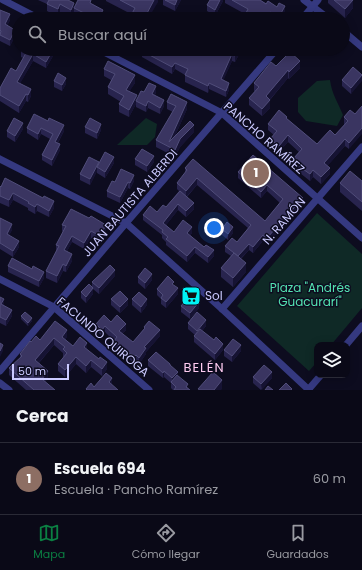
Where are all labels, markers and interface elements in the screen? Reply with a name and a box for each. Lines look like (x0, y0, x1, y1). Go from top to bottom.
search box (12, 12, 350, 56)
icon: search (26, 23, 48, 45)
text: Buscar aquí (58, 24, 147, 45)
street label: PANCHO RAMÍREZ (220, 98, 309, 178)
street label: JUAN BAUTISTA ALBERDI (78, 145, 181, 260)
pin: 1 (243, 158, 269, 188)
street label: N. RAMÓN (258, 193, 309, 248)
your location (204, 218, 224, 238)
park label: Plaza "Andrés Guacurarí" (270, 279, 350, 310)
supermarket icon: Sol (180, 285, 202, 307)
place label: Sol (205, 287, 223, 304)
street label: FACUNDO QUIROGA (54, 293, 153, 380)
map controls (314, 342, 350, 378)
button: layers (314, 342, 350, 378)
district label: BELÉN (183, 358, 225, 377)
scale bar (12, 362, 69, 381)
text: 50 m (18, 363, 46, 379)
text: Cerca (16, 404, 69, 428)
text: Escuela 694 (54, 458, 146, 479)
text: 1 (27, 469, 31, 488)
text: 60 m (313, 469, 346, 488)
text: Escuela · Pancho Ramírez (54, 480, 218, 499)
tab: Mapa (33, 522, 65, 563)
tab: Cómo llegar (132, 522, 200, 563)
tab: Guardados (266, 522, 329, 563)

